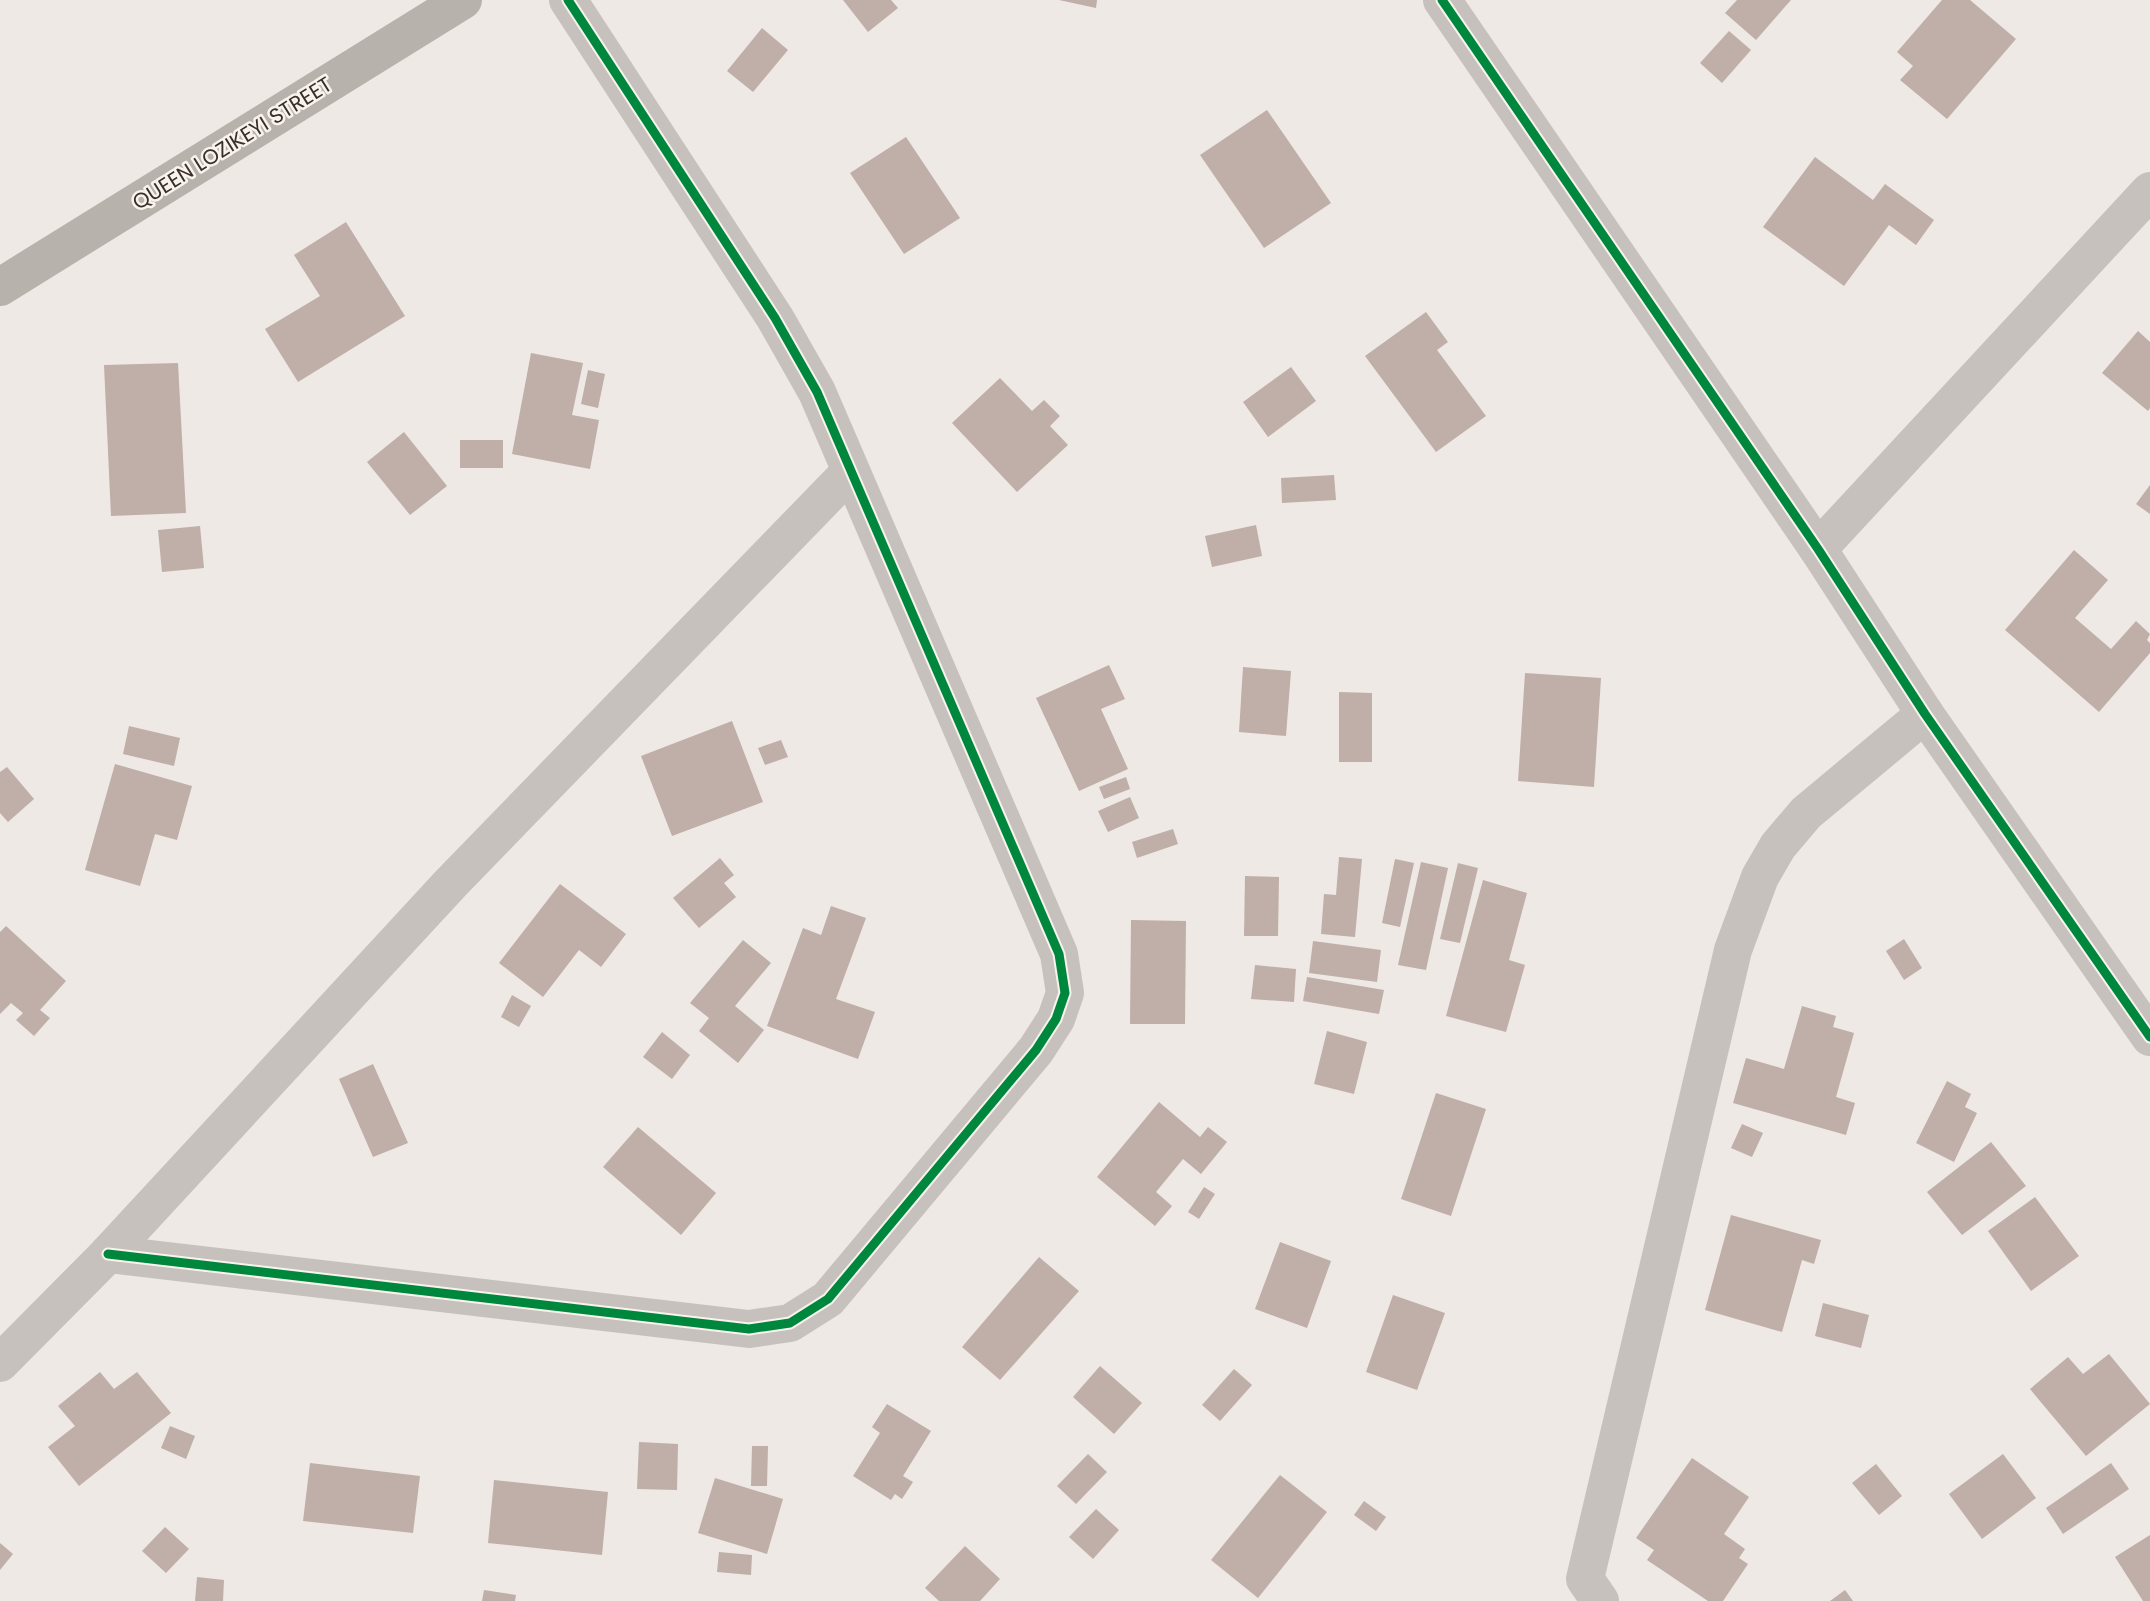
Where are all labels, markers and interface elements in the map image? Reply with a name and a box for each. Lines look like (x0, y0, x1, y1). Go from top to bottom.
street label: QUEEN LOZIKEYI STREET (127, 70, 337, 216)

